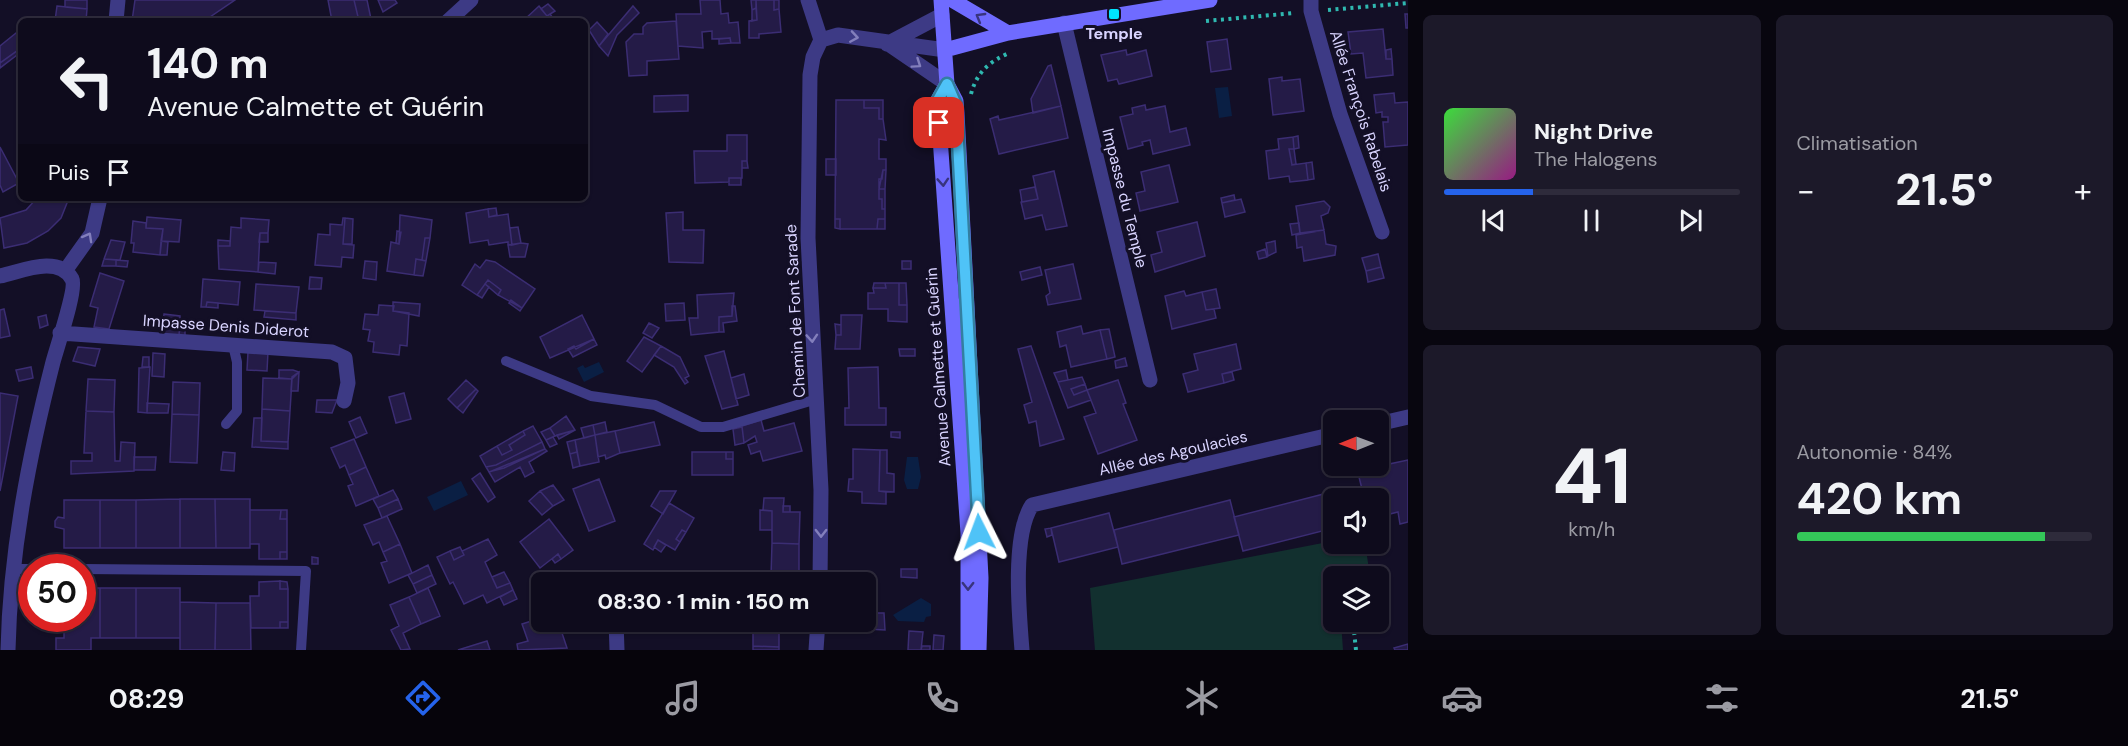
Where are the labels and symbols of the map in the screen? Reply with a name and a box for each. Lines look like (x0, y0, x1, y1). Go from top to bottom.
marker: Temple (1107, 7, 1121, 21)
one-way arrow (976, 12, 986, 24)
place label: Temple (1085, 23, 1143, 44)
street label: Allée François Rabelais (1325, 28, 1397, 194)
one-way arrow (850, 31, 859, 43)
one-way arrow (910, 57, 921, 68)
pin (913, 97, 964, 148)
street label: Impasse du Temple (1097, 126, 1153, 270)
one-way arrow (936, 177, 949, 186)
street label: Chemin de Font Sarade (780, 224, 810, 398)
one-way arrow (81, 233, 92, 243)
street label: Avenue Calmette et Guérin (921, 267, 955, 467)
street label: Impasse Denis Diderot (142, 310, 310, 342)
one-way arrow (806, 334, 819, 343)
north arrow (1323, 410, 1389, 476)
street label: Allée des Agoulacies (1097, 426, 1249, 480)
position arrow (947, 500, 1011, 564)
one-way arrow (815, 529, 827, 538)
speed limit sign: 50 (18, 554, 96, 632)
one-way arrow (962, 581, 974, 590)

